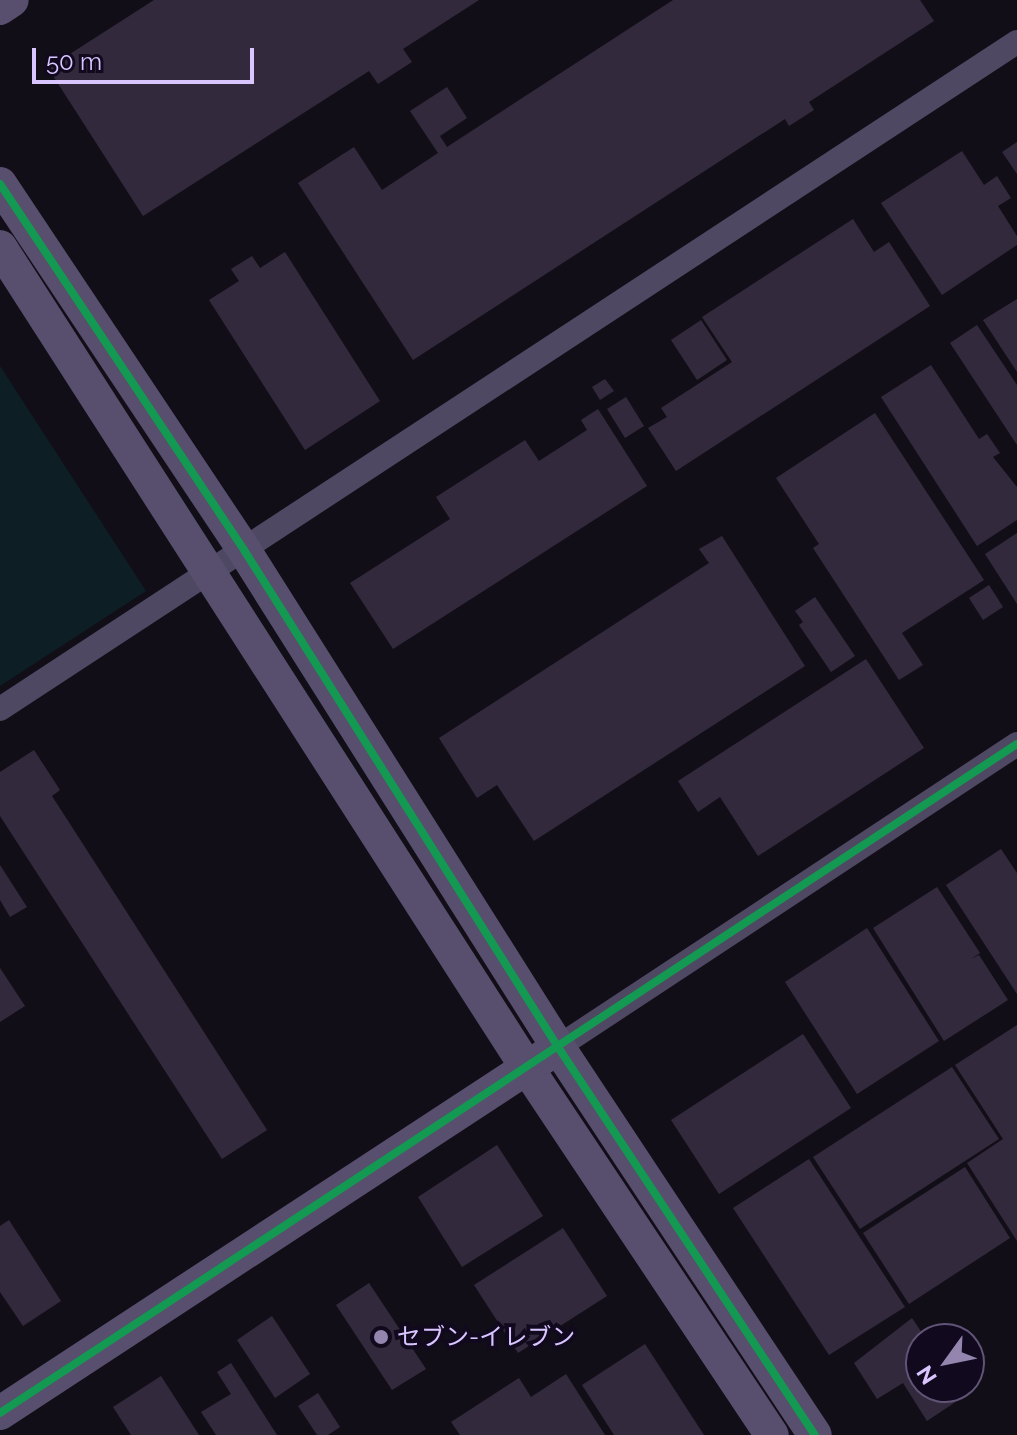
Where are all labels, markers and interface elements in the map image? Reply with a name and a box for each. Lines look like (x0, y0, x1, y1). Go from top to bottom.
scale bar (36, 32, 258, 82)
text: 50 m (46, 47, 102, 76)
place label: セブン-イレブン (397, 1323, 575, 1351)
north arrow (905, 1323, 985, 1403)
marker: セブン-イレブン (372, 1328, 390, 1346)
text: N (911, 1361, 942, 1389)

